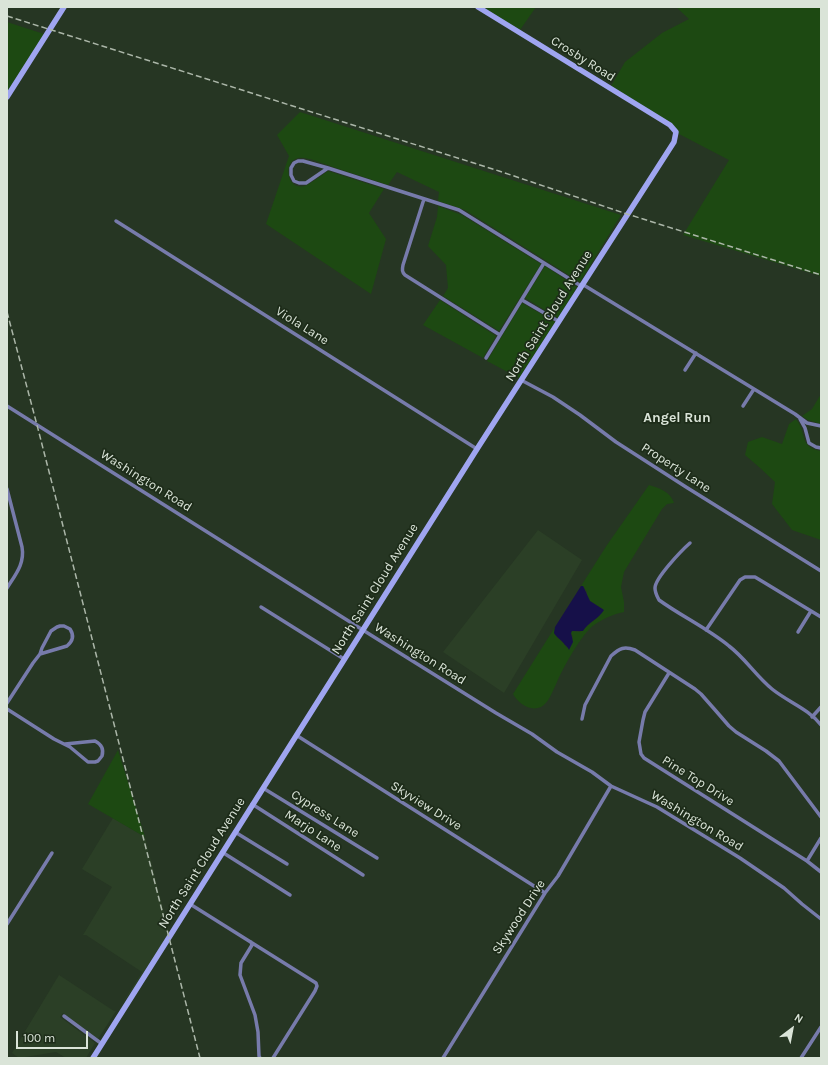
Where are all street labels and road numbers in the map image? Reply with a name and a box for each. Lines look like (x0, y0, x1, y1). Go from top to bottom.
street label: Crosby Road (548, 33, 618, 85)
street label: North Saint Cloud Avenue (502, 248, 596, 384)
street label: Viola Lane (272, 304, 332, 348)
street label: Property Lane (638, 440, 714, 496)
street label: Washington Road (97, 447, 195, 515)
street label: North Saint Cloud Avenue (328, 521, 422, 657)
street label: Washington Road (371, 620, 469, 688)
street label: Pine Top Drive (659, 753, 737, 809)
street label: Skyview Drive (388, 778, 464, 834)
street label: Cypress Lane (288, 787, 362, 841)
street label: Washington Road (648, 787, 746, 855)
street label: North Saint Cloud Avenue (155, 795, 249, 931)
street label: Marjo Lane (282, 807, 344, 855)
street label: Skywood Drive (489, 877, 549, 957)

